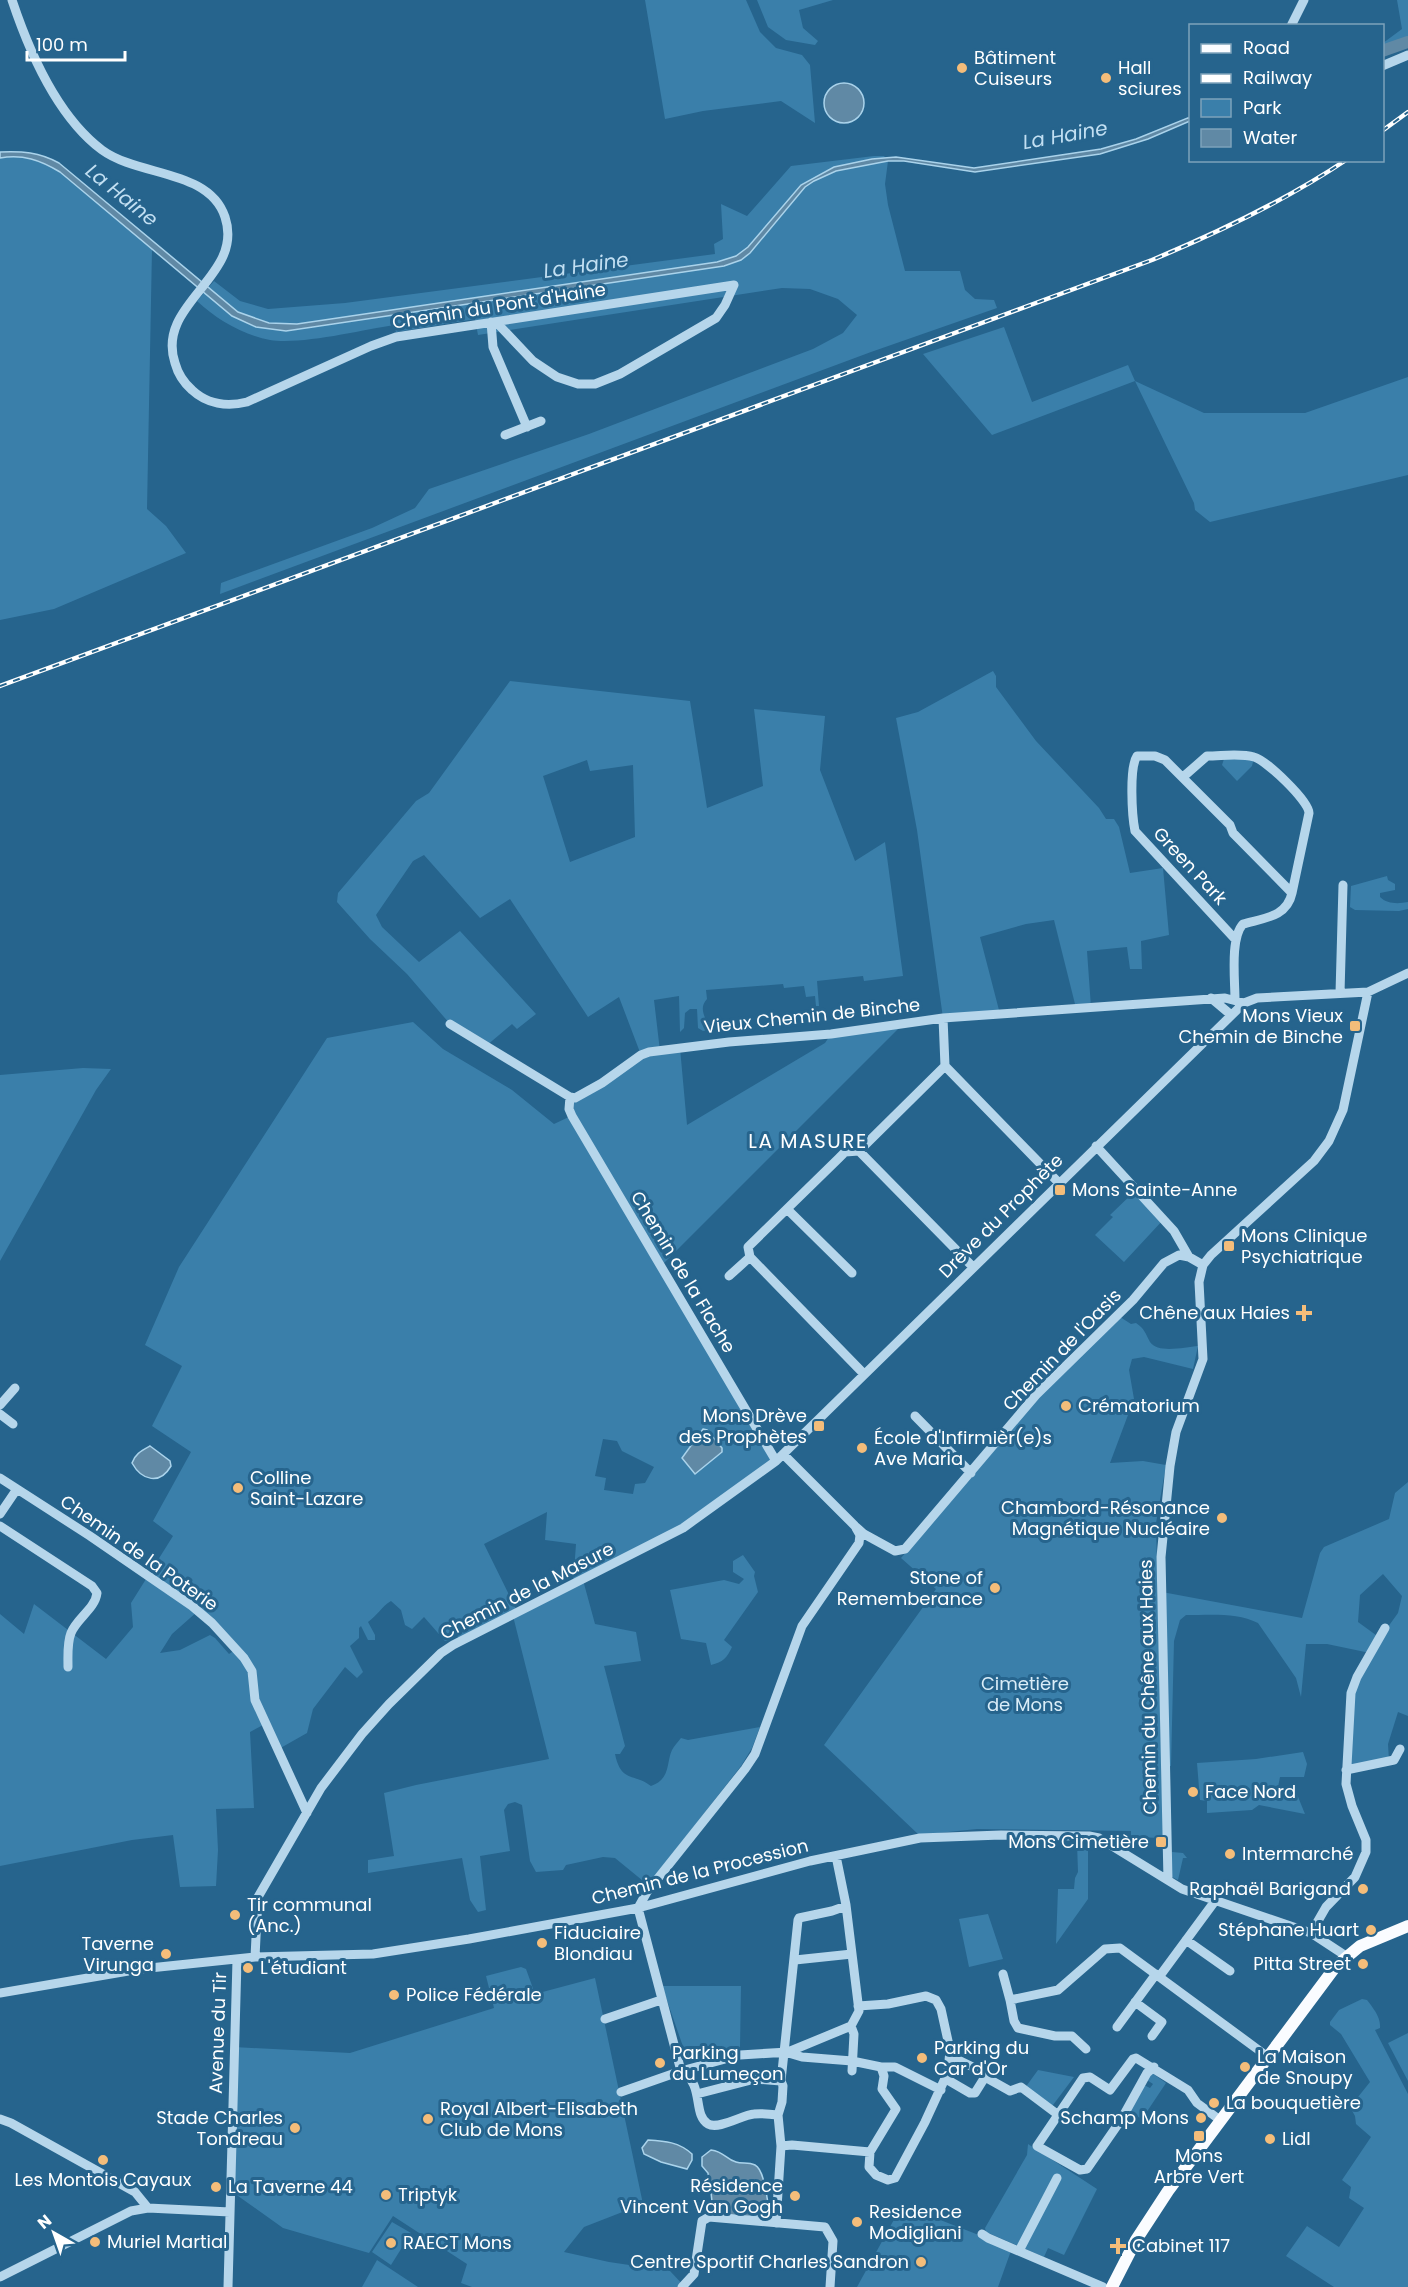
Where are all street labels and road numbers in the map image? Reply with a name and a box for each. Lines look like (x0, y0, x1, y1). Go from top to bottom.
street label: Chemin du Pont d'Haine (390, 276, 608, 335)
street label: Green Park (1148, 821, 1233, 911)
street label: Vieux Chemin de Binche (703, 992, 921, 1039)
street label: Drève du Prophète (933, 1148, 1068, 1283)
street label: Chemin de la Flache (625, 1186, 742, 1357)
street label: Chemin de l'Oasis (997, 1283, 1126, 1416)
street label: Chemin de la Poterie (55, 1489, 223, 1617)
street label: Chemin de la Masure (436, 1536, 618, 1645)
street label: Chemin du Chêne aux Haies (1133, 1559, 1162, 1815)
street label: Chemin de la Procession (589, 1832, 811, 1911)
street label: Avenue du Tir (203, 1971, 232, 2094)

